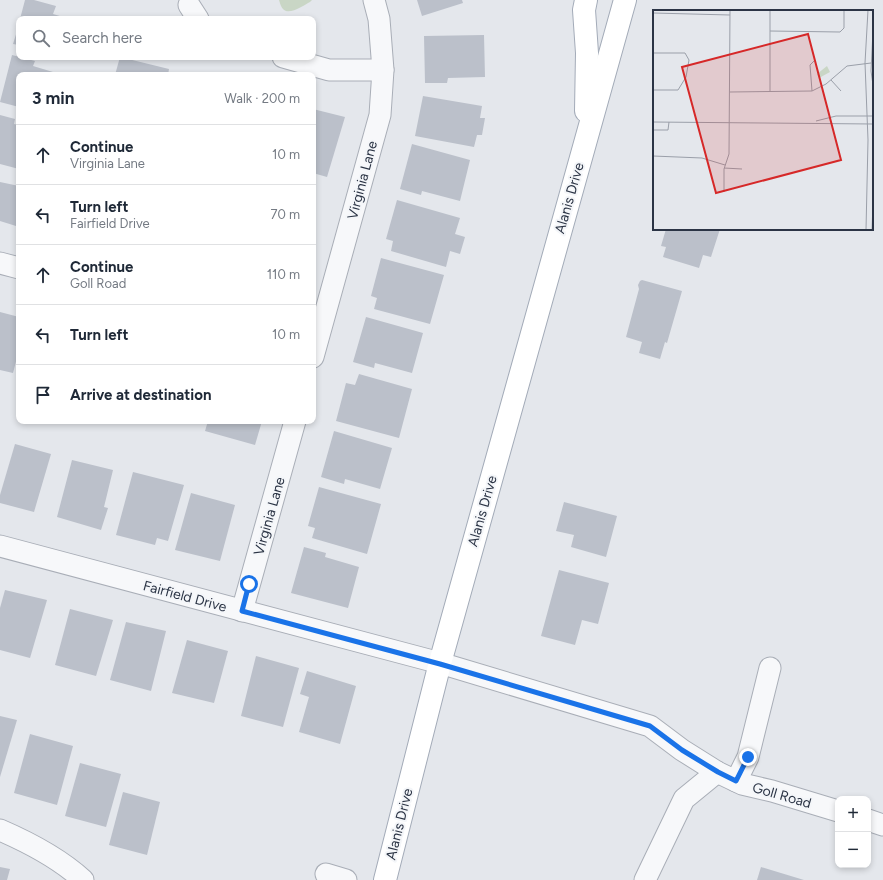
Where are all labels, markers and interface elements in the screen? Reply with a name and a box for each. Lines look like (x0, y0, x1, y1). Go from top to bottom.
inset map (653, 10, 873, 230)
search box (16, 16, 316, 60)
icon: search (30, 27, 52, 49)
text: Search here (62, 29, 142, 47)
text: 3 min (32, 88, 74, 108)
text: Walk · 200 m (224, 91, 300, 106)
text: Continue (70, 138, 133, 156)
street label: Virginia Lane (344, 139, 381, 221)
icon: ahead (32, 144, 54, 166)
text: 10 m (272, 147, 300, 162)
text: Virginia Lane (70, 156, 145, 171)
street label: Alanis Drive (551, 160, 588, 236)
text: Turn left (70, 198, 128, 216)
icon: left (32, 204, 54, 226)
text: 70 m (270, 207, 300, 222)
text: Fairfield Drive (70, 216, 150, 231)
text: Continue (70, 258, 133, 276)
icon: ahead (32, 264, 54, 286)
text: 110 m (267, 267, 300, 282)
text: Goll Road (70, 276, 126, 291)
icon: left (32, 324, 54, 346)
text: Turn left (70, 326, 128, 344)
text: 10 m (272, 327, 300, 342)
icon: arrive (32, 384, 54, 406)
text: Arrive at destination (70, 386, 211, 404)
street label: Alanis Drive (464, 473, 501, 549)
street label: Virginia Lane (250, 475, 289, 557)
route start (240, 575, 258, 593)
street label: Fairfield Drive (141, 577, 229, 616)
route end (739, 748, 757, 766)
street label: Goll Road (750, 779, 813, 812)
street label: Alanis Drive (382, 786, 417, 862)
map controls (835, 796, 871, 868)
button: + (835, 796, 871, 832)
button: − (835, 832, 871, 868)

